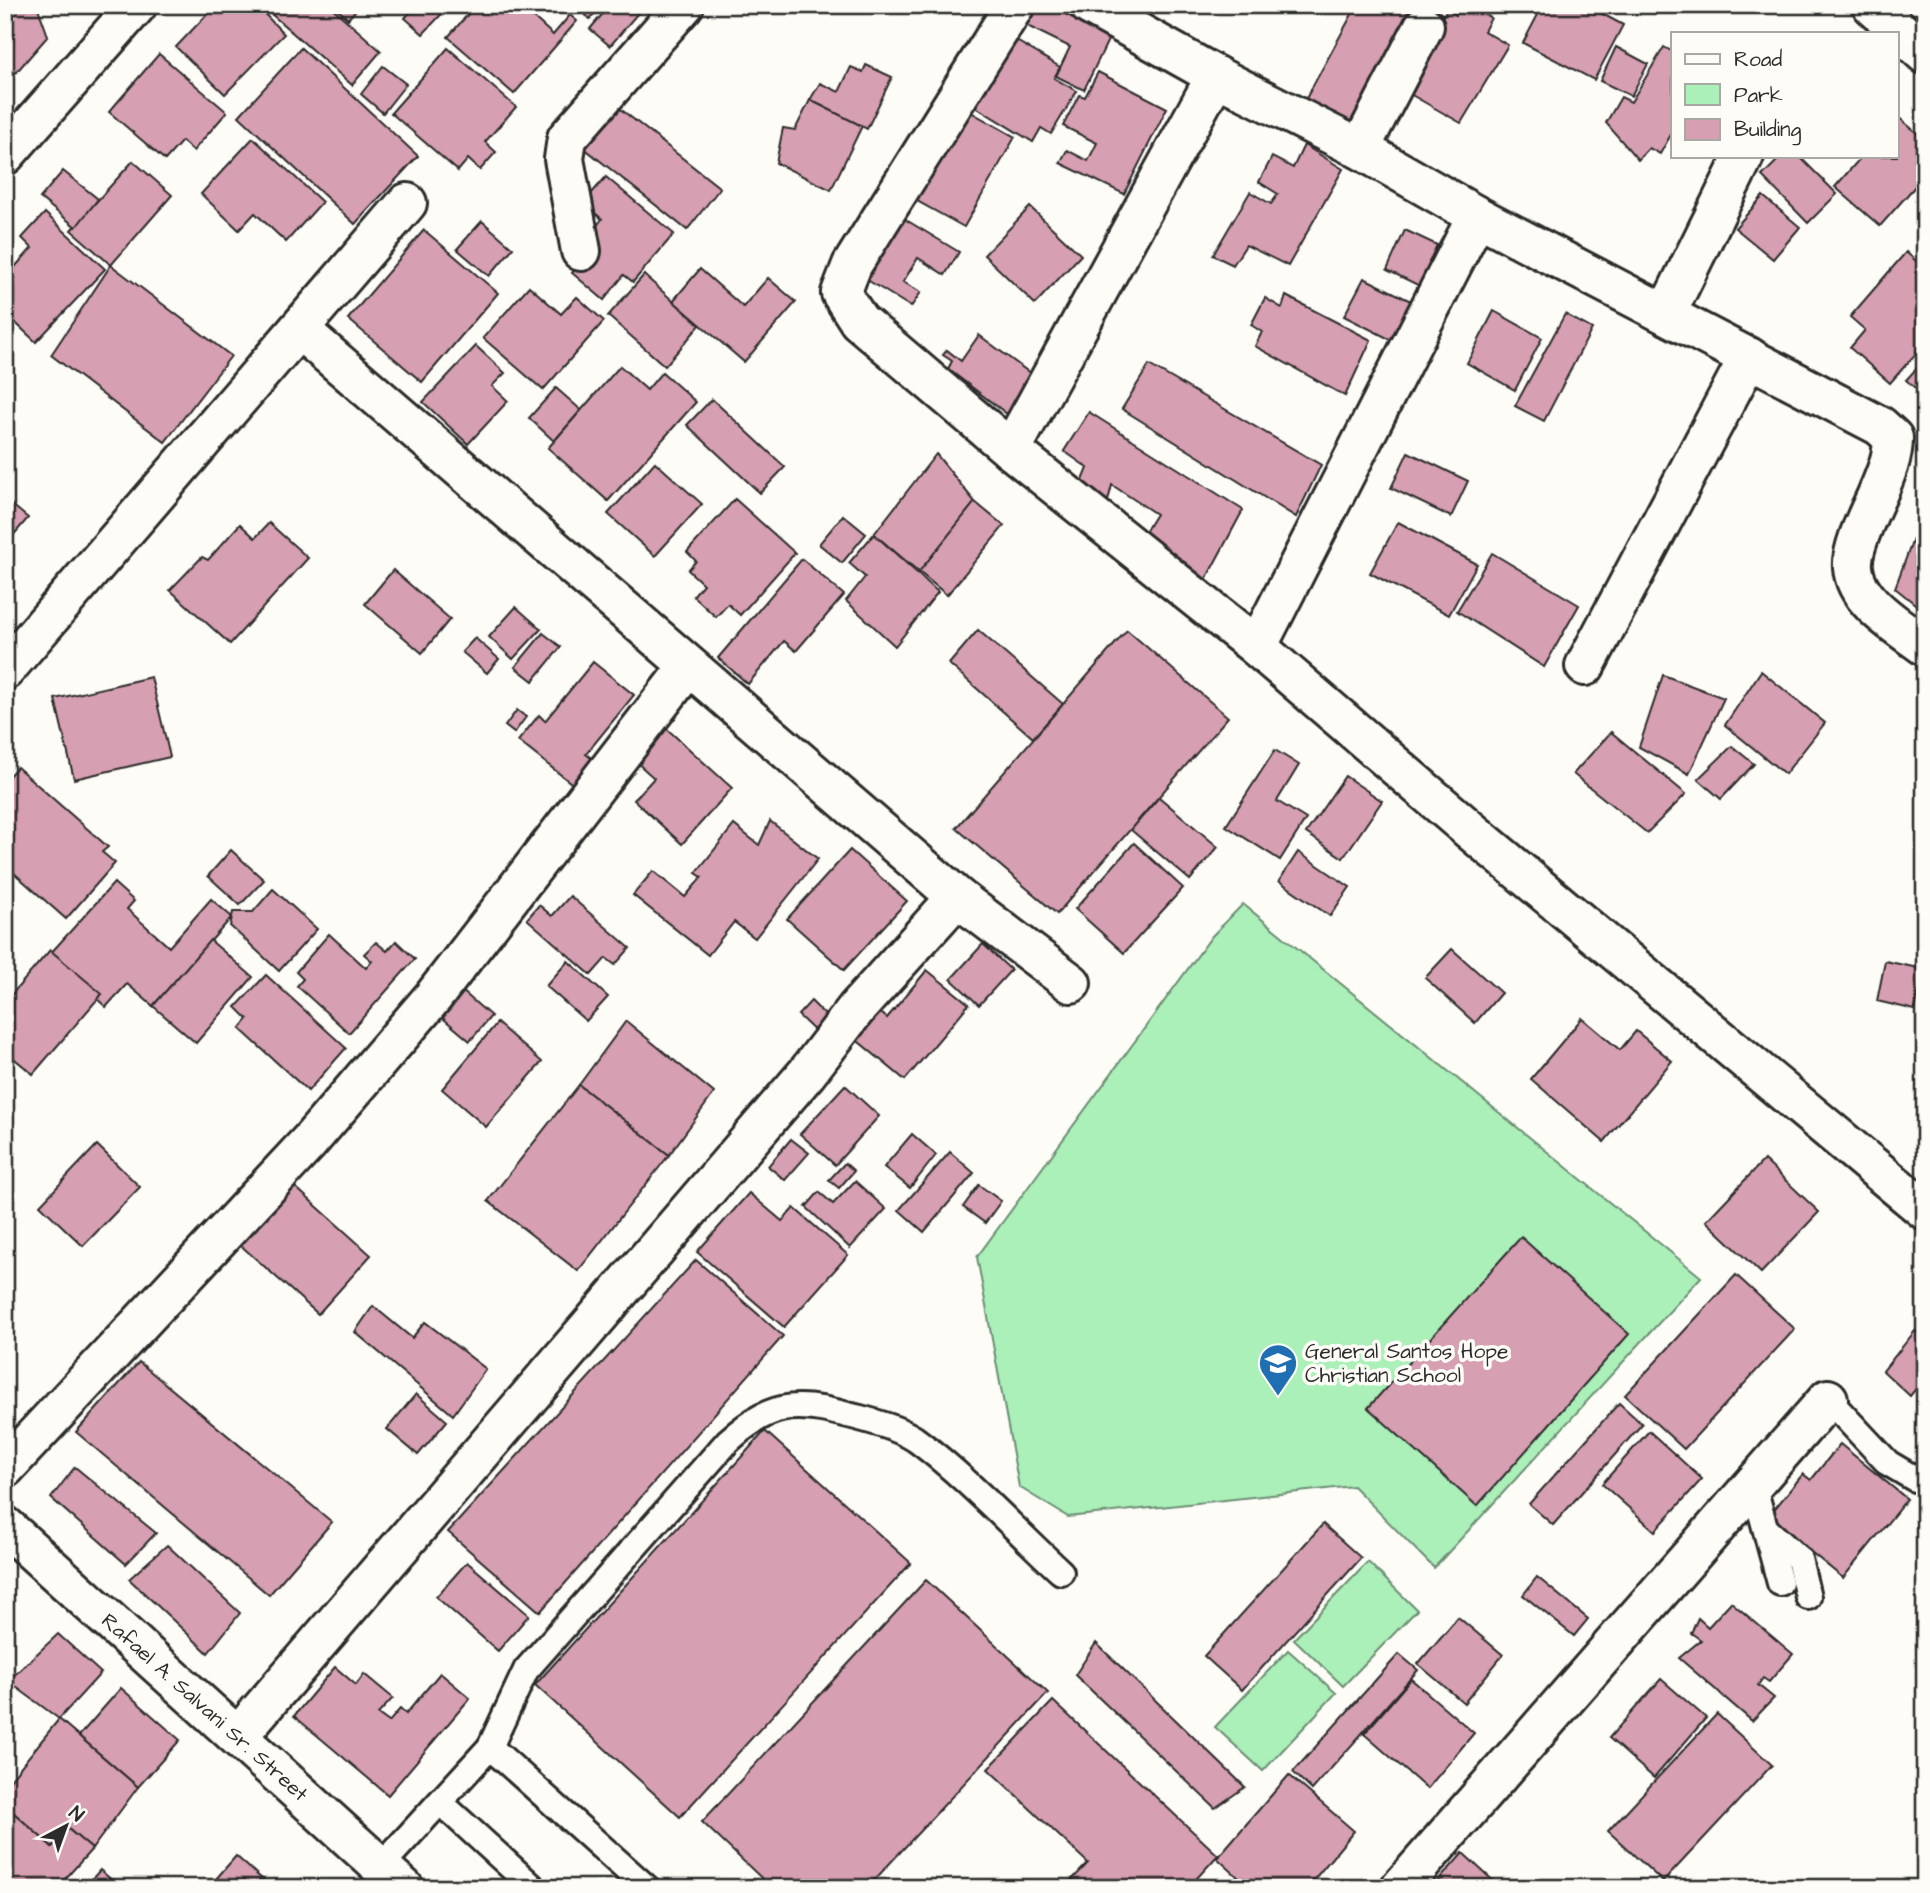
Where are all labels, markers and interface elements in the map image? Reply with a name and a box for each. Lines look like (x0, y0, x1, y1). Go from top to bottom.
legend (1671, 32, 1898, 158)
text: Road (1734, 45, 1782, 74)
text: Park (1734, 81, 1783, 110)
text: Building (1734, 115, 1802, 146)
place label: General Santos Hope Christian School (1305, 1337, 1508, 1390)
school or university icon: General Santos Hope Christian School (1257, 1342, 1299, 1397)
street label: Rafael A. Salvani Sr. Street (95, 1607, 315, 1809)
north arrow (32, 1792, 102, 1862)
text: N (63, 1800, 90, 1828)

